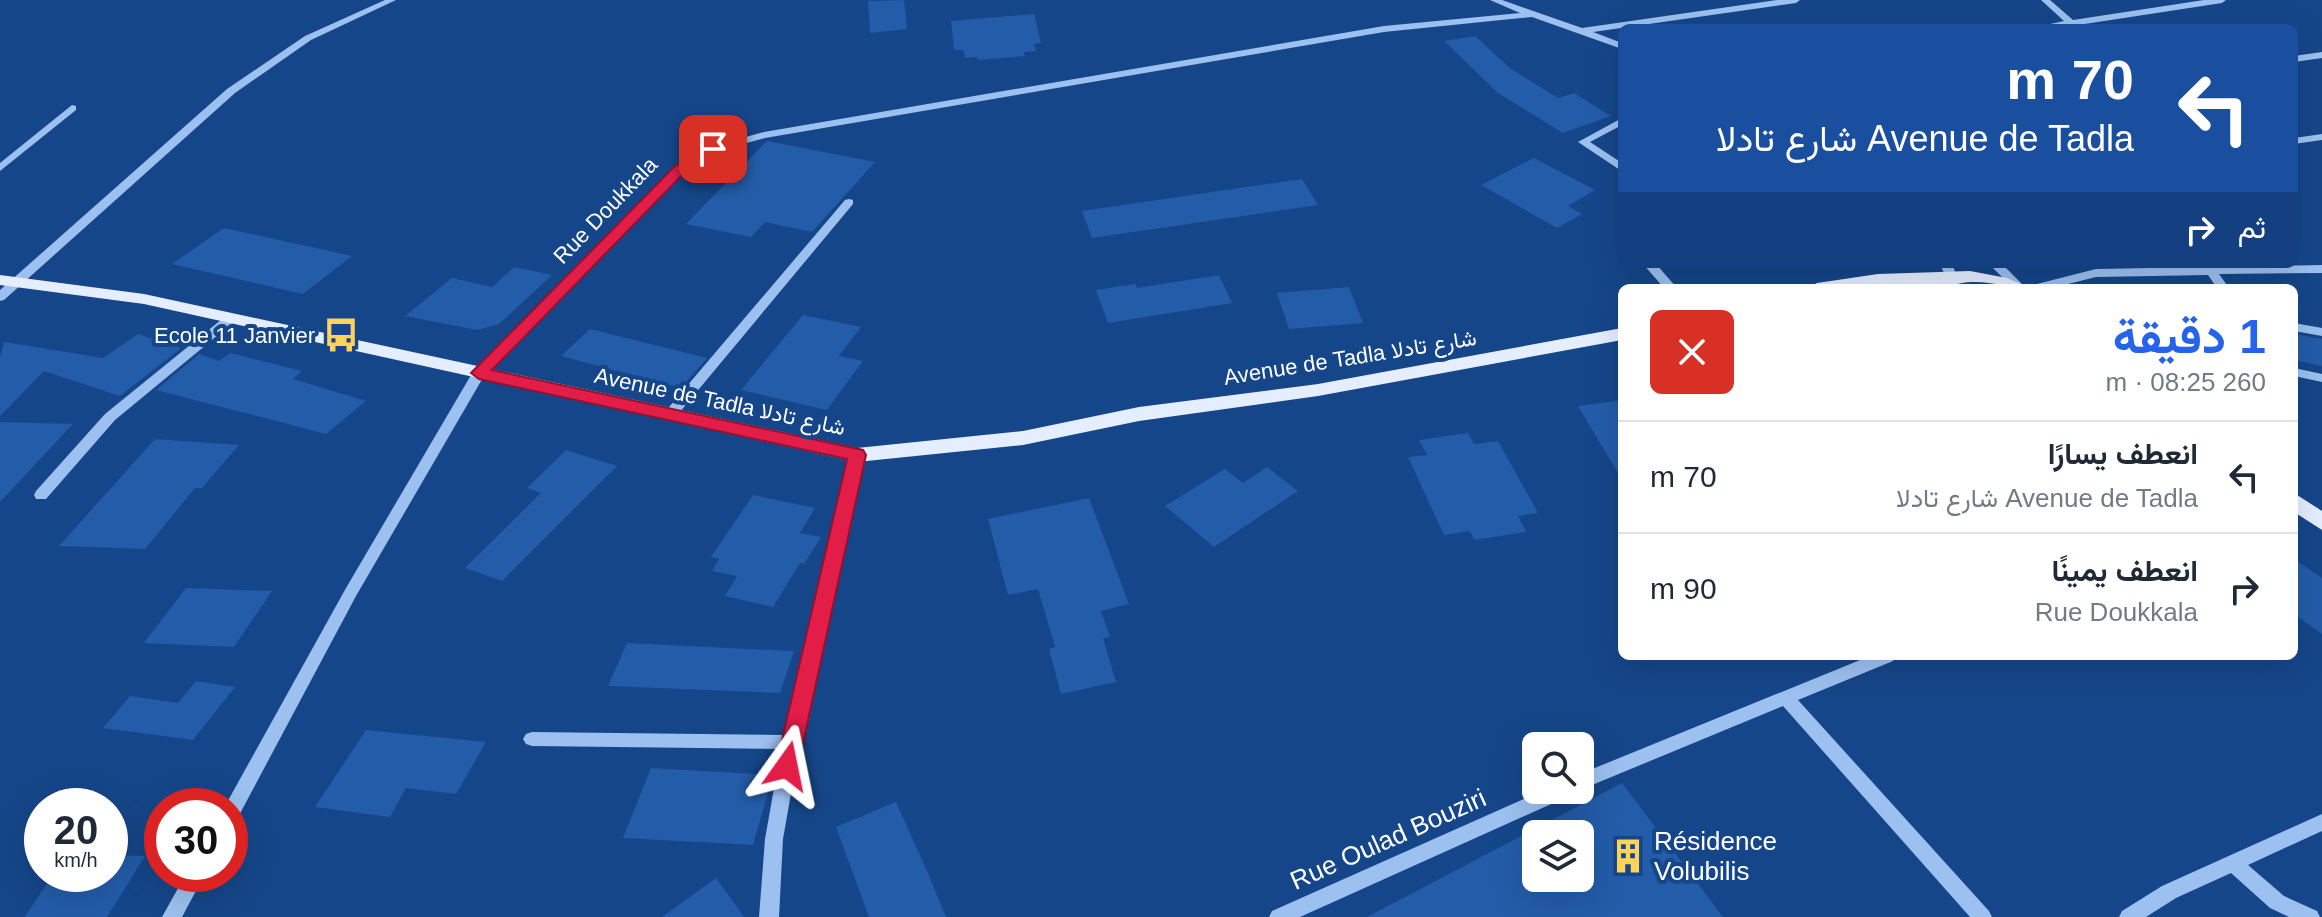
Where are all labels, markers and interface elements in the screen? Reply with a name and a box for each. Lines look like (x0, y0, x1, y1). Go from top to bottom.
text: 70 m (2006, 48, 2134, 111)
icon: left (2162, 56, 2266, 160)
pin (679, 115, 747, 183)
text: Avenue de Tadla شارع تادلا (1716, 118, 2134, 159)
icon: arrive (691, 127, 735, 171)
street label: Rue Doukkala (548, 151, 663, 269)
icon: right (2178, 208, 2222, 252)
text: ثم (2238, 211, 2266, 244)
button: close (1650, 310, 1734, 394)
text: 1 دقيقة (2113, 310, 2266, 363)
bus stop icon: Ecole 11 Janvier (322, 316, 360, 354)
place label: Ecole 11 Janvier (154, 323, 315, 348)
street label: Avenue de Tadla شارع تادلا (1222, 325, 1479, 392)
street label: Avenue de Tadla شارع تادلا (592, 363, 848, 442)
text: 260 m · 08:25 (2106, 367, 2266, 397)
text: انعطف يسارًا (2048, 437, 2198, 470)
icon: left (2222, 455, 2266, 499)
text: 70 m (1650, 460, 1717, 493)
text: Avenue de Tadla شارع تادلا (1896, 483, 2198, 513)
text: انعطف يمينًا (2051, 554, 2198, 587)
icon: right (2222, 567, 2266, 611)
text: 90 m (1650, 572, 1717, 605)
text: Rue Doukkala (2035, 597, 2198, 627)
position arrow (745, 724, 829, 808)
map controls (1522, 732, 1594, 892)
button: search (1522, 732, 1594, 804)
street label: Rue Oulad Bouziri (1286, 782, 1490, 896)
speed limit sign: 30 (144, 788, 248, 892)
text: 20 (54, 808, 98, 852)
button: layers (1522, 820, 1594, 892)
place label: Résidence Volubilis (1654, 826, 1777, 886)
building icon: Résidence Volubilis (1609, 837, 1647, 875)
text: km/h (54, 849, 98, 871)

